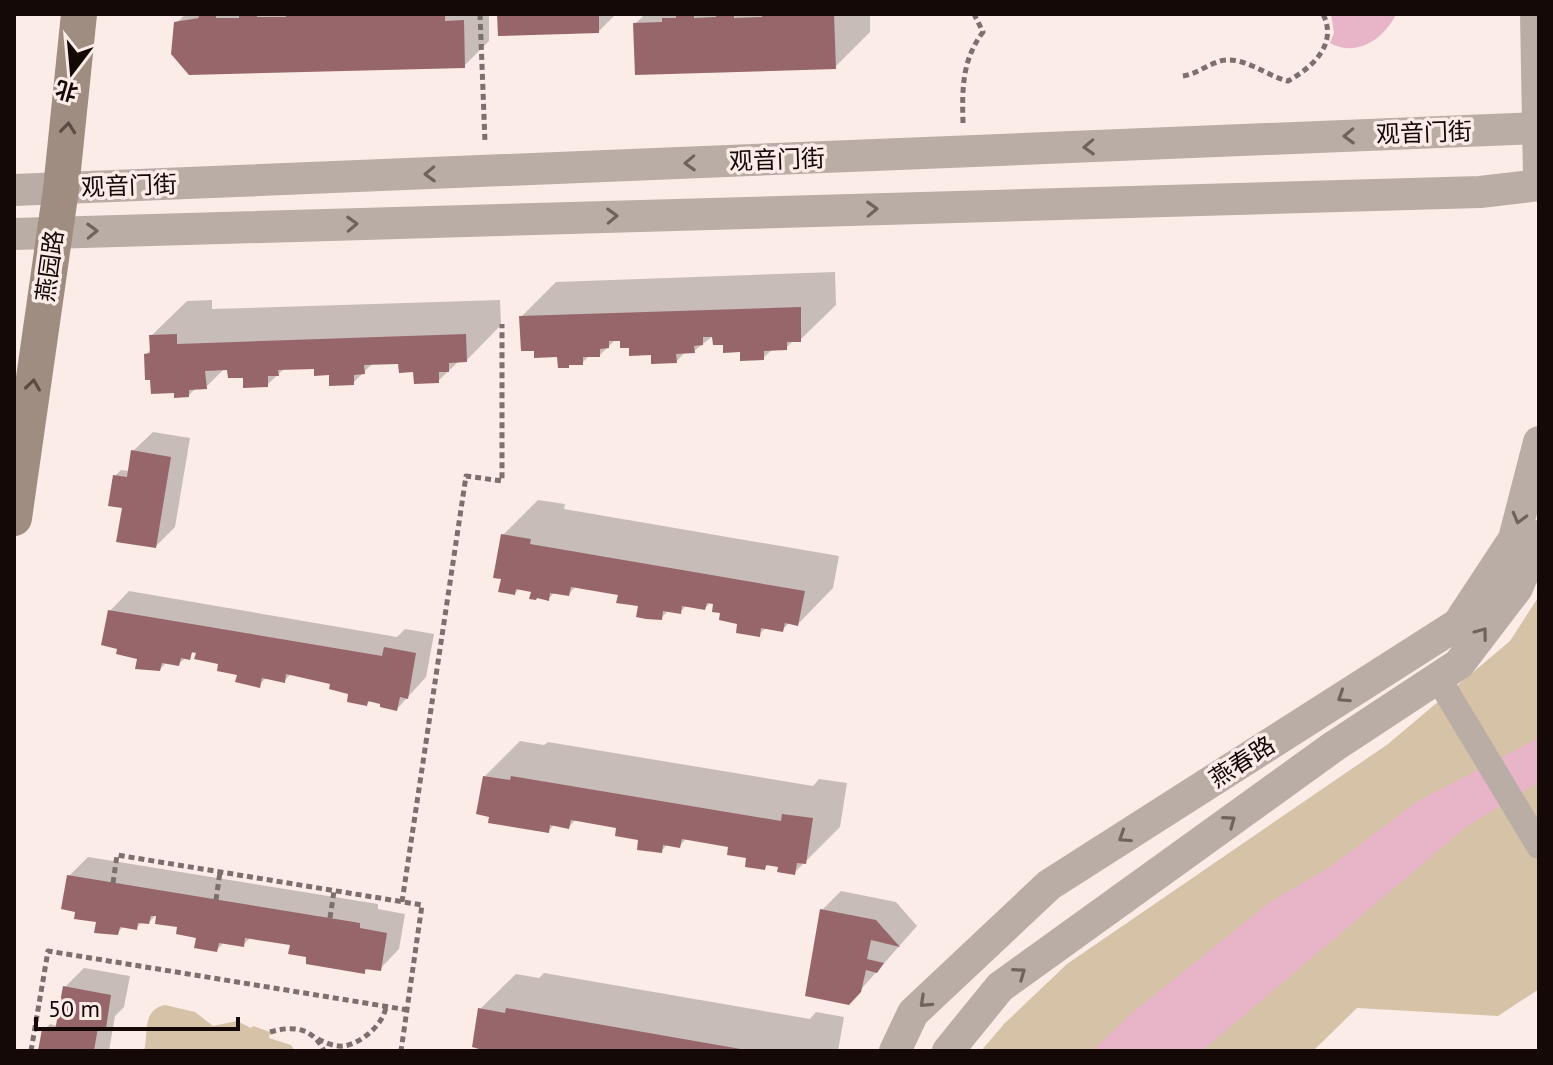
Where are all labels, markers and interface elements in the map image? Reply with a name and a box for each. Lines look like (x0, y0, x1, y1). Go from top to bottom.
north arrow (32, 32, 112, 112)
text: 北 (52, 75, 81, 108)
street label: 观音门街 (1375, 115, 1472, 150)
one-way arrow (59, 121, 76, 134)
one-way arrow (1342, 127, 1355, 144)
one-way arrow (1082, 138, 1095, 155)
street label: 观音门街 (728, 142, 825, 177)
one-way arrow (683, 155, 696, 172)
one-way arrow (423, 165, 436, 182)
street label: 观音门街 (80, 168, 177, 203)
one-way arrow (866, 200, 879, 218)
one-way arrow (606, 208, 619, 225)
one-way arrow (346, 215, 359, 233)
one-way arrow (86, 223, 99, 240)
street label: 燕园路 (29, 228, 70, 304)
one-way arrow (24, 378, 41, 392)
one-way arrow (1512, 510, 1529, 524)
one-way arrow (1473, 628, 1487, 642)
one-way arrow (1338, 688, 1352, 703)
street label: 燕春路 (1203, 729, 1280, 794)
one-way arrow (1222, 816, 1236, 831)
one-way arrow (1118, 828, 1133, 843)
one-way arrow (1011, 968, 1025, 983)
scale bar (36, 981, 238, 1031)
text: 50 m (48, 993, 100, 1024)
one-way arrow (919, 993, 934, 1007)

